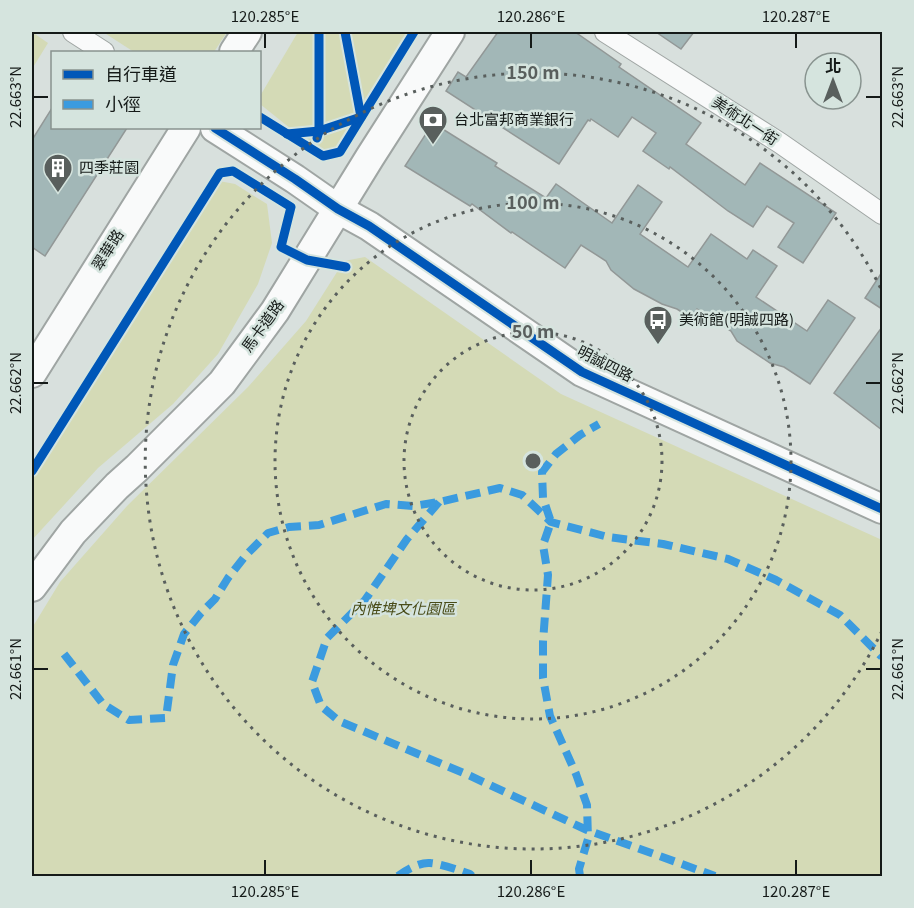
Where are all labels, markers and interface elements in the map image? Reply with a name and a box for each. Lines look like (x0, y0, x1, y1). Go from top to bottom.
text: 120.285°E (231, 5, 299, 26)
text: 120.286°E (497, 5, 565, 26)
text: 120.287°E (762, 5, 830, 26)
legend (51, 51, 261, 129)
north arrow (803, 51, 863, 111)
text: 北 (825, 53, 841, 77)
text: 150 m (506, 58, 560, 84)
text: 自行車道 (105, 60, 177, 86)
text: 22.663°N (4, 66, 25, 128)
text: 22.663°N (886, 66, 907, 128)
text: 小徑 (105, 90, 141, 116)
street label: 美術北一街 (709, 91, 783, 149)
bank icon: 台北富邦商業銀行 (417, 104, 449, 146)
place label: 台北富邦商業銀行 (454, 108, 574, 129)
building icon: 四季莊園 (42, 152, 74, 194)
place label: 四季莊園 (79, 156, 139, 177)
text: 100 m (506, 188, 560, 214)
street label: 翠華路 (86, 225, 128, 274)
street label: 馬卡道路 (236, 295, 288, 356)
bus stop icon: 美術館(明誠四路) (642, 304, 674, 346)
place label: 美術館(明誠四路) (679, 308, 794, 329)
text: 50 m (512, 317, 554, 343)
street label: 明誠四路 (574, 340, 637, 386)
text: 22.662°N (4, 352, 25, 414)
text: 22.662°N (886, 352, 907, 414)
centre of rings (523, 451, 543, 471)
park label: 內惟埤文化園區 (350, 597, 457, 618)
text: 22.661°N (4, 638, 25, 700)
text: 22.661°N (886, 638, 907, 700)
text: 120.285°E (231, 880, 299, 901)
text: 120.286°E (497, 880, 565, 901)
text: 120.287°E (762, 880, 830, 901)

